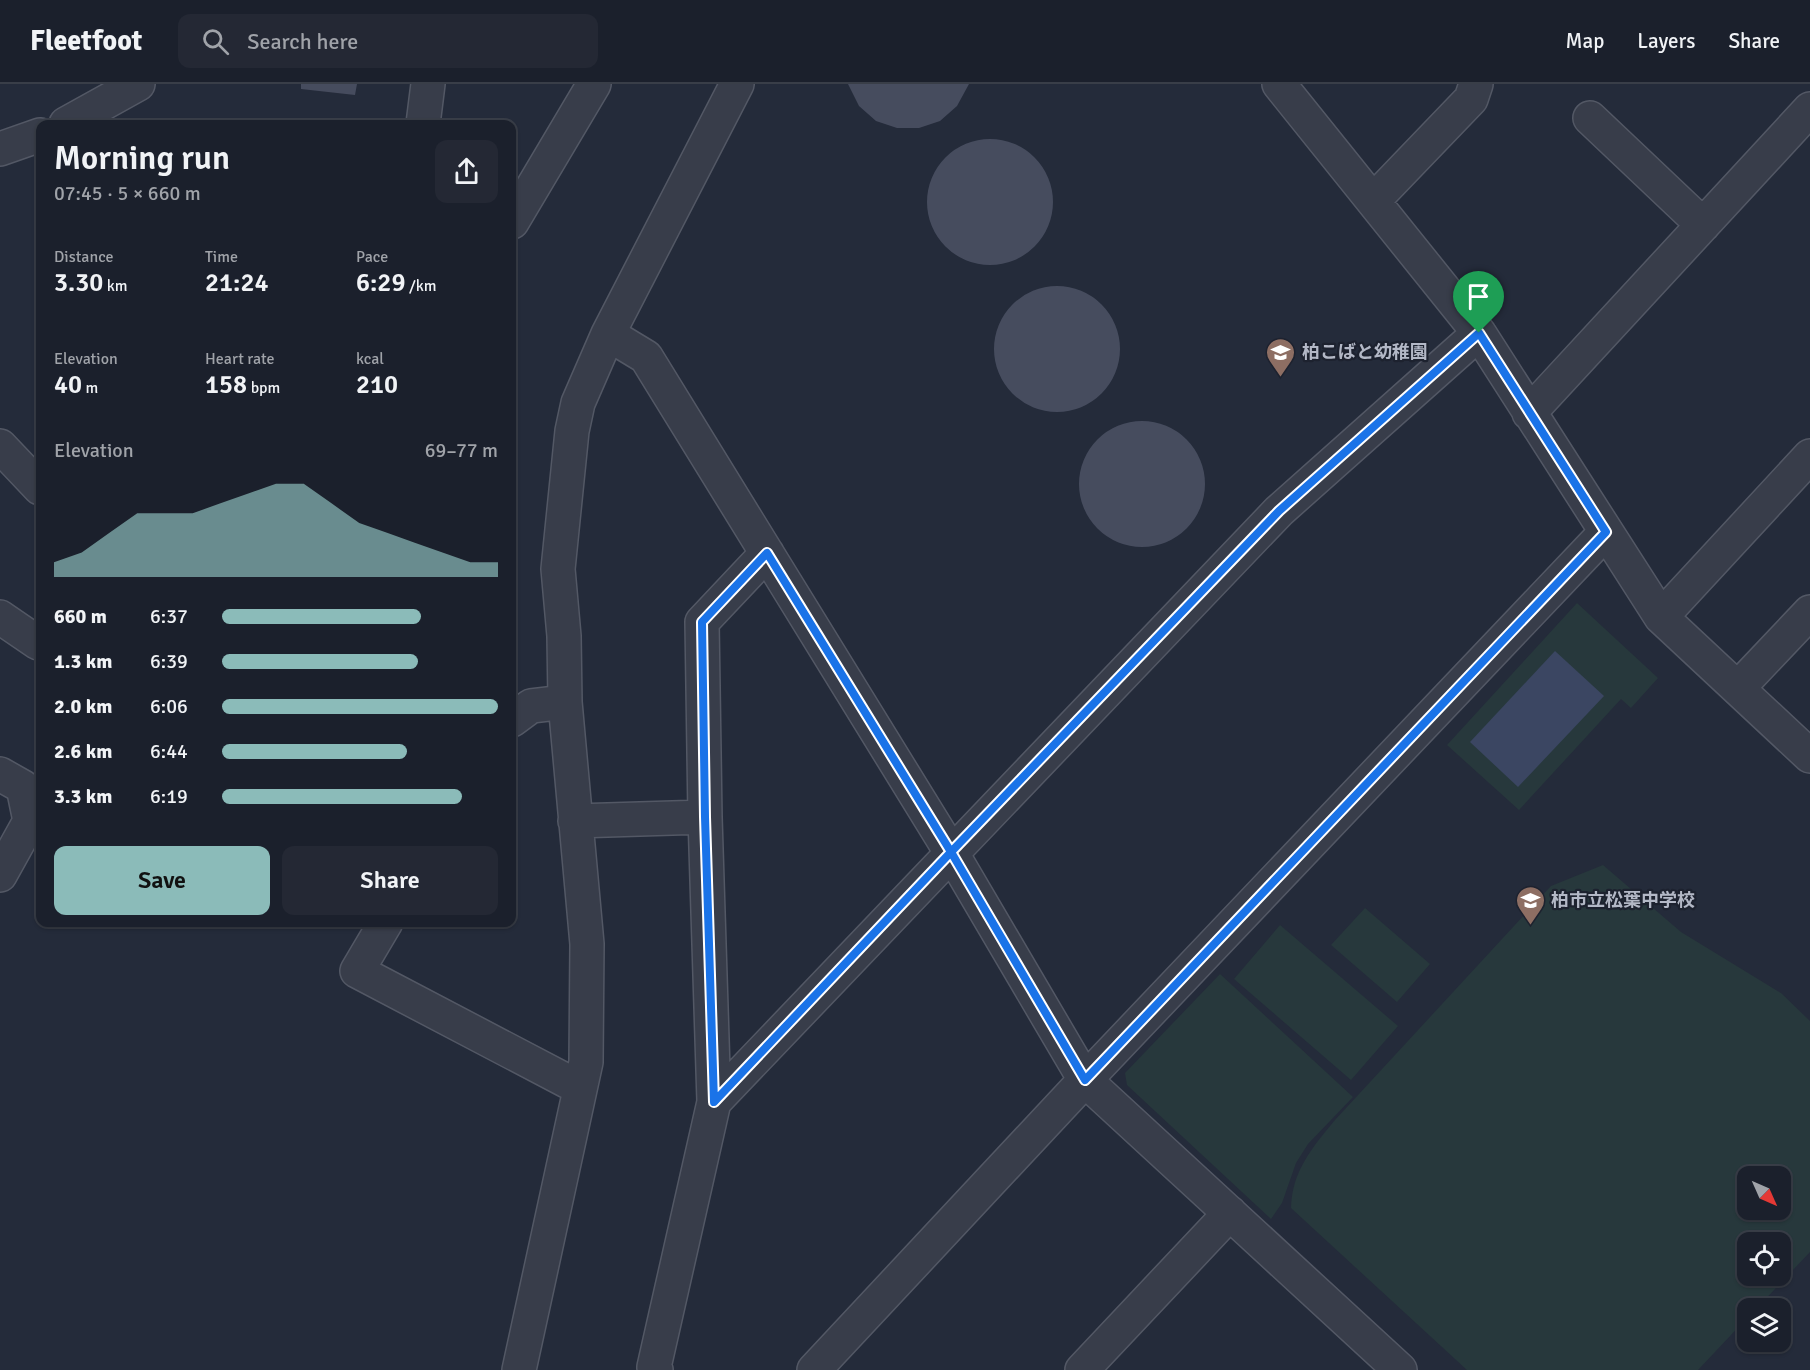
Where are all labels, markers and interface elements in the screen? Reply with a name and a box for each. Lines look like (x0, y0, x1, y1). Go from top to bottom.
search box (178, 14, 598, 68)
text: Fleetfoot (30, 24, 142, 58)
icon: search (199, 25, 232, 58)
text: Search here (247, 28, 358, 55)
text: Map (1566, 28, 1604, 54)
text: Layers (1637, 28, 1695, 54)
text: Share (1728, 28, 1780, 54)
text: Morning run (54, 138, 230, 179)
button: share (435, 140, 498, 203)
text: 07:45 · 5 × 660 m (54, 181, 201, 206)
text: Distance (54, 247, 114, 267)
text: Time (205, 247, 238, 267)
text: Pace (356, 247, 388, 267)
text: 3.30 (54, 267, 103, 299)
text: 21:24 (205, 267, 269, 299)
text: 6:29 (356, 267, 405, 299)
pin (1453, 271, 1504, 333)
text: km (103, 276, 128, 296)
text: /km (405, 276, 437, 296)
icon: arrive (1462, 280, 1495, 313)
school or university icon: 柏こばと幼稚園 (1265, 336, 1297, 378)
place label: 柏こばと幼稚園 (1302, 341, 1428, 363)
text: Elevation (54, 349, 118, 369)
text: Heart rate (205, 349, 274, 369)
text: kcal (356, 349, 384, 369)
text: 40 (54, 369, 82, 401)
text: 158 (205, 369, 247, 401)
text: 210 (356, 369, 398, 401)
text: m (82, 378, 98, 398)
text: bpm (247, 378, 280, 398)
text: Elevation (54, 438, 134, 463)
text: 69–77 m (425, 438, 498, 463)
text: 660 m (54, 604, 107, 629)
text: 6:37 (150, 604, 188, 629)
text: 1.3 km (54, 649, 112, 674)
text: 6:39 (150, 649, 188, 674)
text: 2.0 km (54, 694, 112, 719)
text: 6:06 (150, 694, 188, 719)
text: 2.6 km (54, 739, 112, 764)
text: 6:44 (150, 739, 188, 764)
text: 3.3 km (54, 784, 112, 809)
text: 6:19 (150, 784, 188, 809)
button: Save (54, 846, 270, 915)
button: Share (282, 846, 498, 915)
school or university icon: 柏市立松葉中学校 (1514, 884, 1546, 926)
place label: 柏市立松葉中学校 (1551, 889, 1695, 911)
north arrow (1737, 1166, 1791, 1220)
map controls (1737, 1166, 1791, 1352)
button: locate (1737, 1232, 1791, 1286)
button: layers (1737, 1298, 1791, 1352)

